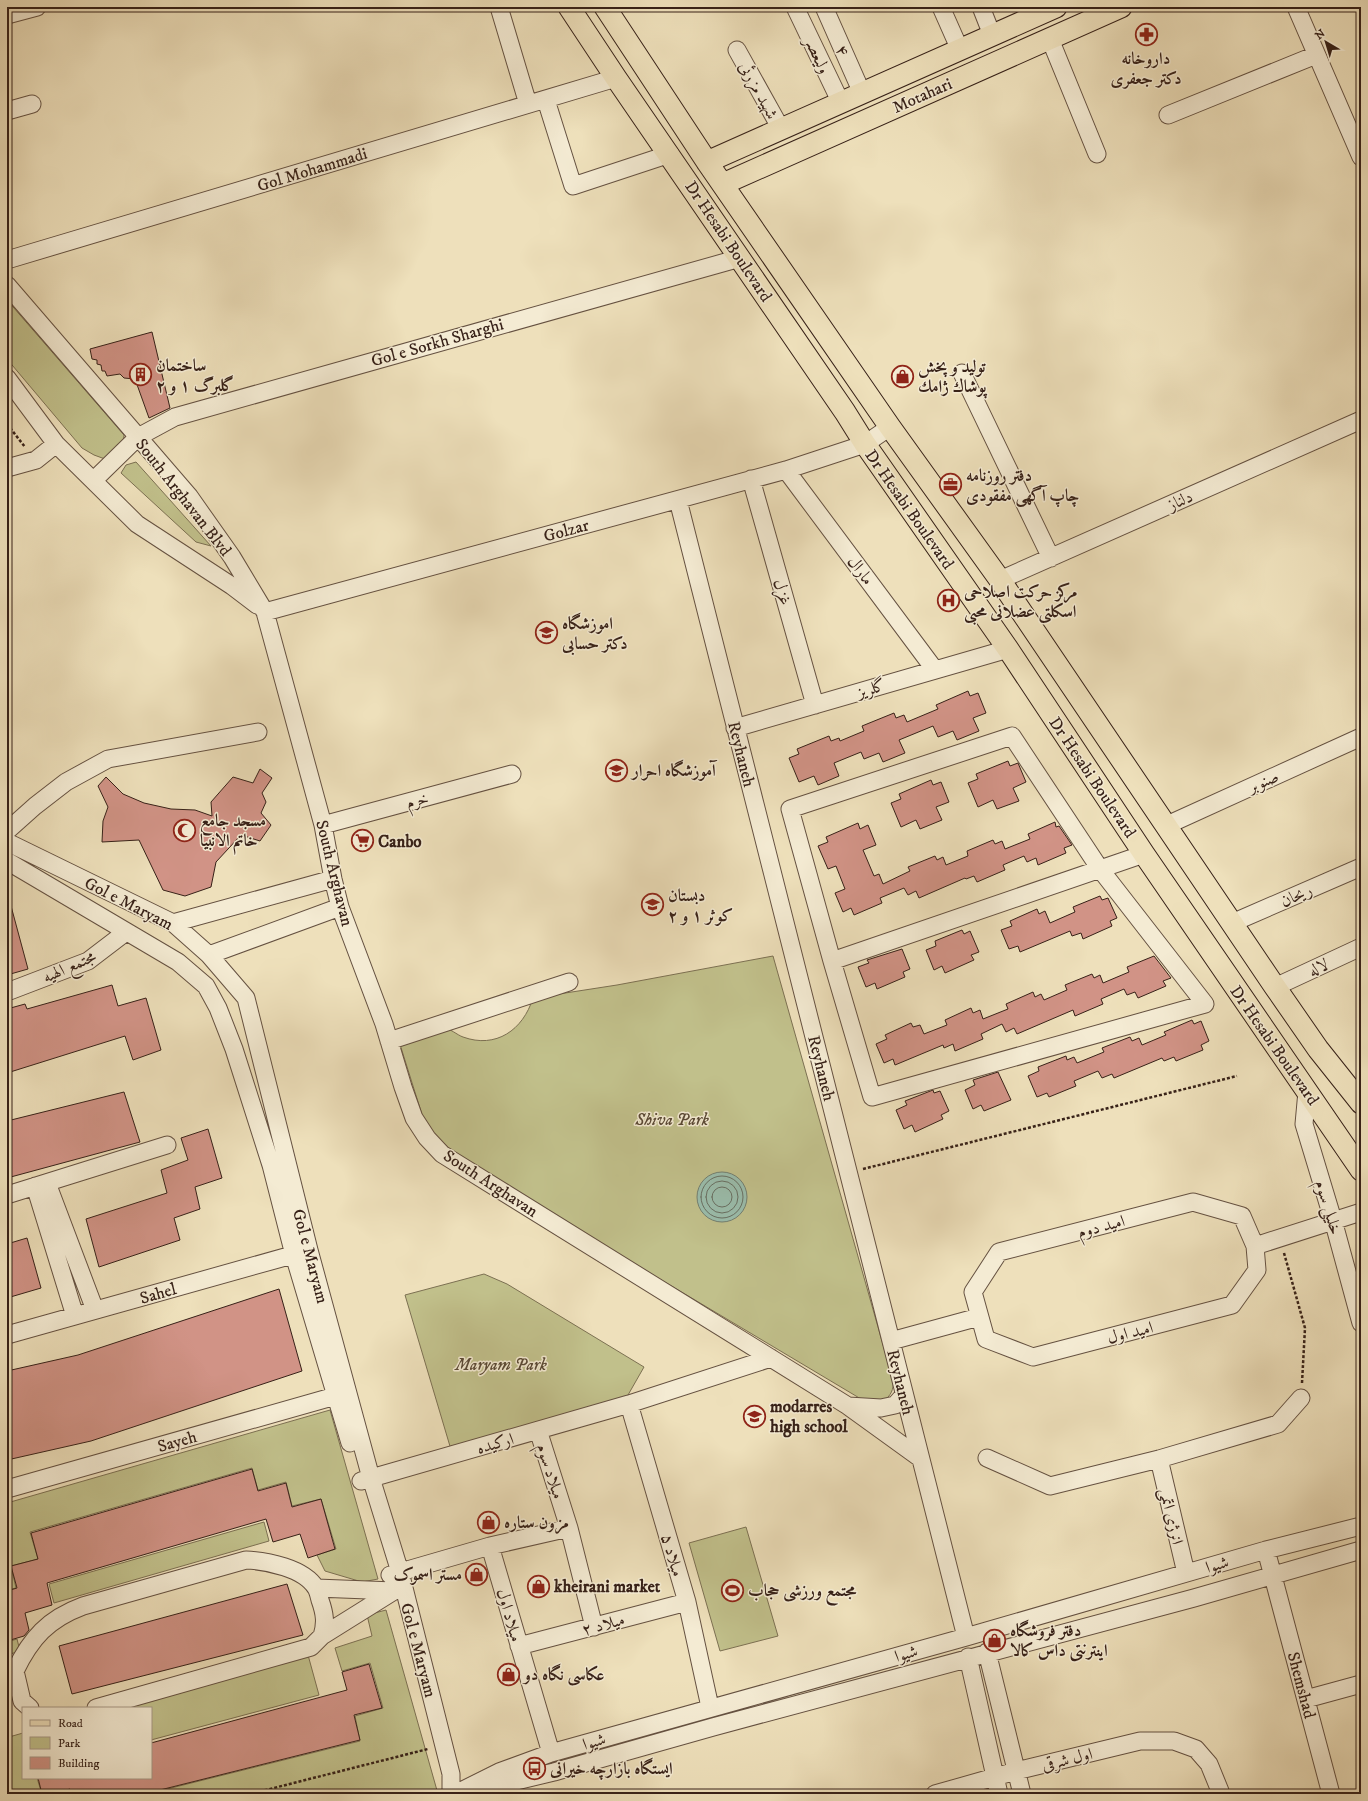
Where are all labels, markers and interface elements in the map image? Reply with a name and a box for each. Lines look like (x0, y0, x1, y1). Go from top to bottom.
pharmacy icon: داروخانه دکتر جعفری (1133, 21, 1159, 47)
north arrow (1306, 22, 1346, 62)
text: N (1313, 27, 1328, 43)
street label: ولیعصر (798, 32, 835, 77)
street label: ۴ (830, 41, 854, 59)
place label: داروخانه دکتر جعفری (1110, 48, 1182, 90)
street label: شهید مزرئی (733, 58, 783, 123)
street label: Motahari (889, 73, 956, 119)
street label: Gol Mohammadi (255, 143, 370, 197)
street label: Dr Hesabi Boulevard (680, 177, 777, 307)
street label: Gol e Sorkh Sharghi (368, 314, 506, 372)
place label: ساختمان گلبرگ ۱ و ۲ (156, 355, 234, 397)
place label: توليد و پخش پوشاك ژامك (918, 356, 988, 399)
building icon: ساختمان گلبرگ ۱ و ۲ (128, 362, 154, 388)
shop icon: توليد و پخش پوشاك ژامك (890, 363, 916, 389)
street label: South Arghavan Blvd (130, 434, 236, 561)
street label: Dr Hesabi Boulevard (860, 445, 959, 574)
place label: دفتر روزنامه چاپ آگهی مفقودی (966, 465, 1079, 508)
office icon: دفتر روزنامه چاپ آگهی مفقودی (938, 472, 964, 498)
street label: دلناز (1162, 486, 1197, 517)
street label: Golzar (541, 514, 592, 548)
street label: مارال (842, 552, 878, 590)
street label: غزل (768, 577, 796, 608)
place label: مرکز حرکت اصلاحی اسکلتی عضلانی محبی (963, 581, 1078, 625)
hospital icon: مرکز حرکت اصلاحی اسکلتی عضلانی محبی (935, 588, 961, 614)
place label: اموزشگاه دکتر حسابی (561, 612, 628, 656)
school or university icon: اموزشگاه دکتر حسابی (533, 620, 559, 646)
street label: گلریز (853, 674, 888, 704)
street label: Dr Hesabi Boulevard (1044, 713, 1141, 843)
street label: Reyhaneh (722, 719, 760, 790)
school or university icon: آموزشگاه احرار (603, 757, 629, 783)
place label: آموزشگاه احرار (630, 759, 718, 782)
street label: صنوبر (1243, 765, 1282, 799)
street label: خرم (403, 787, 432, 817)
place label: مسجد جامع خاتم الانبیا (200, 810, 266, 855)
mosque icon: مسجد جامع خاتم الانبیا (172, 817, 198, 843)
street label: South Arghavan (310, 818, 358, 929)
supermarket icon: Canbo (349, 828, 375, 854)
place label: Canbo (378, 831, 422, 853)
street label: Gol e Maryam (80, 872, 177, 936)
street label: ریحان (1277, 879, 1316, 913)
place label: دبستان کوثر ۱ و ۲ (668, 885, 733, 927)
school or university icon: دبستان کوثر ۱ و ۲ (639, 892, 665, 918)
street label: مجتمع الهیه (39, 945, 102, 992)
street label: لاله (1305, 954, 1332, 982)
street label: Dr Hesabi Boulevard (1225, 981, 1324, 1110)
street label: Reyhaneh (802, 1033, 840, 1104)
park label: Shiva Park (634, 1109, 710, 1131)
street label: South Arghavan (439, 1145, 542, 1223)
street label: خلیلی سوم (1306, 1177, 1347, 1238)
street label: Gol e Maryam (287, 1207, 333, 1306)
street label: امید دوم (1075, 1210, 1128, 1247)
street label: Sahel (137, 1278, 179, 1310)
street label: امید اول (1105, 1317, 1156, 1349)
street label: Reyhaneh (881, 1347, 919, 1418)
park label: Maryam Park (454, 1354, 548, 1376)
place label: modarres high school (769, 1396, 848, 1438)
school or university icon: modarres high school (742, 1403, 768, 1429)
street label: Sayeh (155, 1426, 200, 1458)
street label: ارکیده (474, 1428, 517, 1460)
street label: میلاد سوم (528, 1441, 569, 1503)
street label: انرژی اتمی (1154, 1486, 1188, 1547)
shop icon: مزون ستاره (475, 1509, 501, 1535)
place label: مزون ستاره (504, 1512, 569, 1534)
street label: میلاد ۵ (655, 1531, 689, 1579)
street label: شیوا (1203, 1551, 1232, 1579)
shop icon: مستر اسموک (464, 1561, 490, 1587)
place label: مستر اسموک (393, 1564, 462, 1586)
shop icon: kheirani market (525, 1573, 551, 1599)
place label: kheirani market (553, 1576, 661, 1598)
sports icon: مجتمع ورزشی حجاب (720, 1577, 746, 1603)
place label: مجتمع ورزشی حجاب (748, 1580, 857, 1606)
street label: میلاد اول (491, 1586, 527, 1645)
street label: Gol e Maryam (395, 1601, 441, 1700)
street label: میلاد ۲ (579, 1609, 627, 1641)
place label: دفتر فروشگاه اینترنتی داس کالا (1010, 1619, 1108, 1662)
shop icon: دفتر فروشگاه اینترنتی داس کالا (981, 1627, 1007, 1653)
street label: شیوا (892, 1640, 921, 1668)
street label: Shemshad (1282, 1650, 1321, 1721)
shop icon: عکاسی نگاه دو (496, 1661, 522, 1687)
place label: عکاسی نگاه دو (522, 1663, 605, 1686)
legend (22, 1707, 152, 1779)
text: Road (58, 1716, 83, 1731)
street label: شیوا (580, 1728, 609, 1756)
text: Park (58, 1736, 80, 1751)
street label: اول شرقی (1039, 1743, 1095, 1777)
bus stop icon: ایستگاه بازارچه خیرانی (522, 1755, 548, 1781)
text: Building (58, 1756, 99, 1771)
place label: ایستگاه بازارچه خیرانی (549, 1757, 673, 1780)

